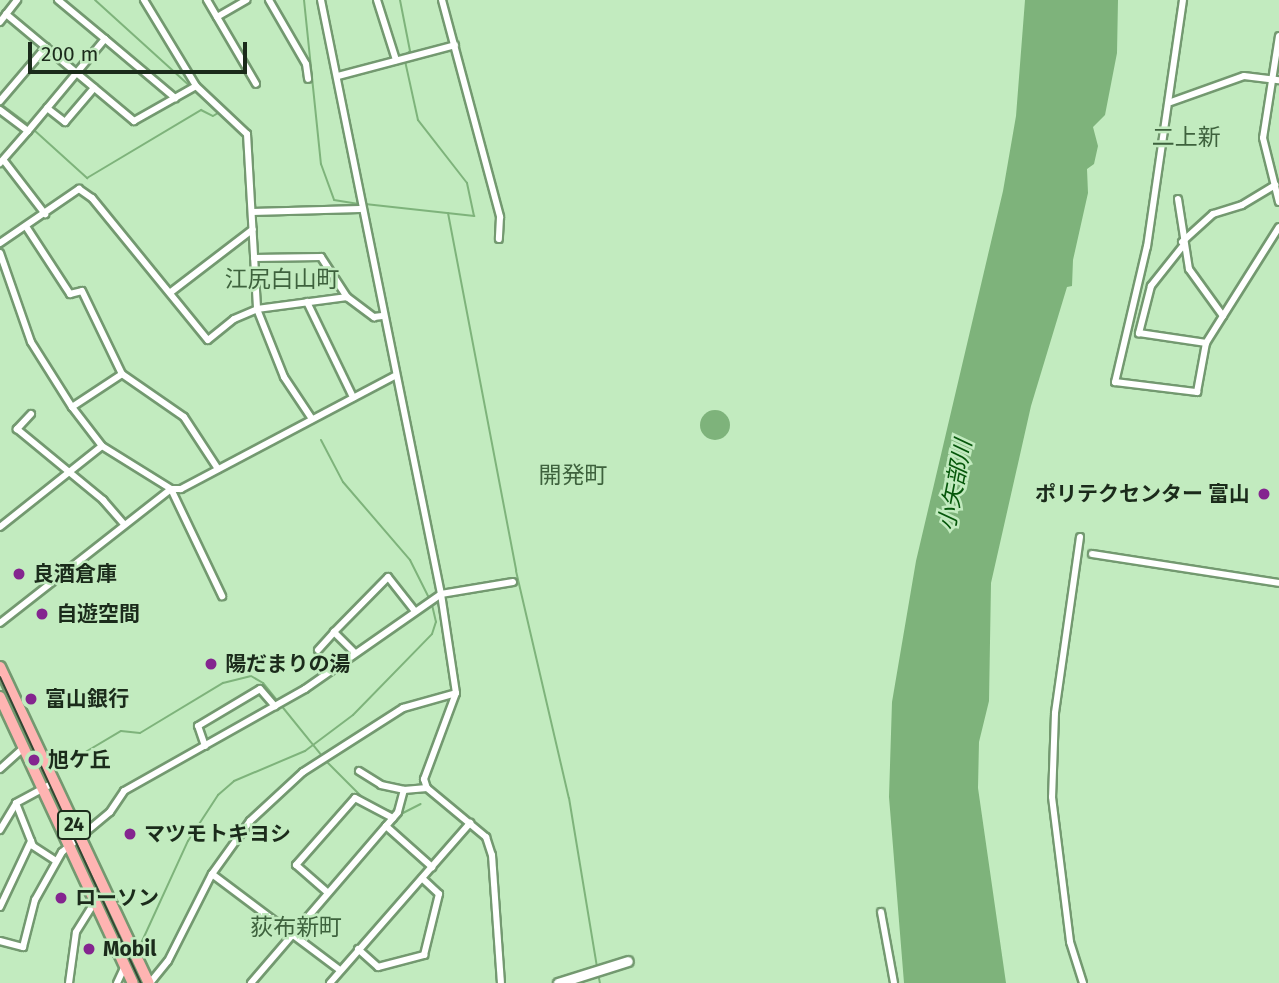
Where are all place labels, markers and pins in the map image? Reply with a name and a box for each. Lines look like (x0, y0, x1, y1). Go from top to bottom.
place label: ポリテクセンター 富山 (1035, 481, 1250, 507)
marker: ポリテクセンター 富山 (1256, 486, 1272, 502)
place label: 良酒倉庫 (33, 561, 117, 587)
marker: 良酒倉庫 (11, 566, 27, 582)
place label: 自遊空間 (56, 601, 140, 627)
marker: 自遊空間 (34, 606, 50, 622)
place label: 陽だまりの湯 (225, 651, 351, 677)
marker: 陽だまりの湯 (203, 656, 219, 672)
place label: 富山銀行 (45, 686, 129, 712)
marker: 富山銀行 (23, 691, 39, 707)
place label: 旭ケ丘 (48, 747, 111, 773)
marker: 旭ケ丘 (26, 752, 42, 768)
place label: マツモトキヨシ (144, 821, 291, 847)
marker: マツモトキヨシ (122, 826, 138, 842)
place label: ローソン (75, 885, 159, 911)
marker: ローソン (53, 890, 69, 906)
place label: Mobil (103, 936, 156, 962)
marker: Mobil (81, 941, 97, 957)

